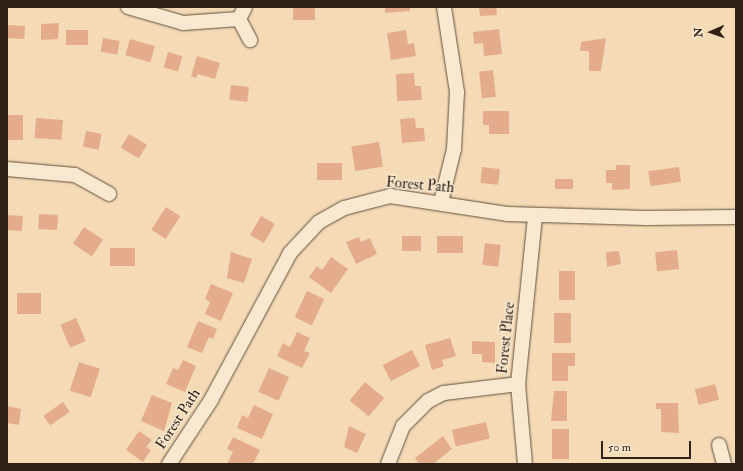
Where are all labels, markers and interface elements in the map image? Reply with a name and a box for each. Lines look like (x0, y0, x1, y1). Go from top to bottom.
north arrow (691, 12, 731, 52)
text: N (692, 27, 705, 38)
street label: Forest Path (385, 173, 455, 197)
street label: Forest Place (493, 301, 519, 375)
street label: Forest Path (152, 385, 204, 453)
scale bar (603, 433, 693, 459)
text: 50 m (608, 440, 631, 455)

